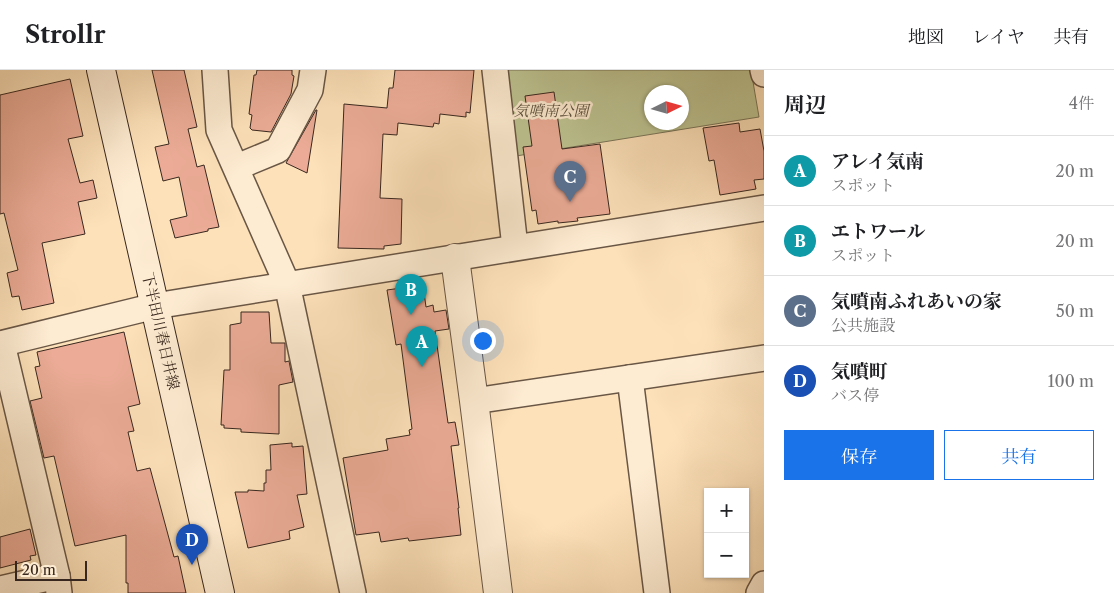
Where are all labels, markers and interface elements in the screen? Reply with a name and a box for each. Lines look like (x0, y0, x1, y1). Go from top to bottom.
text: Strollr (25, 20, 105, 49)
text: 地図 (908, 26, 944, 48)
text: レイヤ (972, 26, 1025, 48)
text: 共有 (1053, 26, 1089, 48)
north arrow (644, 85, 689, 130)
text: 周辺 (784, 92, 826, 117)
text: 4件 (1069, 93, 1094, 113)
park label: 気噴南公園 (513, 101, 591, 120)
text: アレイ気南 (831, 150, 924, 173)
pin: C (554, 161, 586, 202)
text: A (794, 161, 806, 181)
text: 20 m (1055, 161, 1094, 181)
text: スポット (831, 175, 895, 195)
text: エトワール (831, 220, 926, 243)
text: B (794, 231, 806, 251)
text: 20 m (1055, 231, 1094, 251)
text: スポット (831, 245, 895, 265)
street label: 下半田川春日井線 (138, 270, 184, 392)
pin: B (395, 274, 427, 315)
text: 気噴南ふれあいの家 (831, 290, 1002, 313)
text: C (794, 301, 806, 321)
text: 50 m (1056, 301, 1094, 321)
text: 公共施設 (831, 315, 895, 335)
pin: A (406, 326, 438, 367)
your location (470, 328, 496, 354)
text: 気噴町 (831, 360, 888, 383)
text: D (793, 371, 807, 391)
text: 100 m (1048, 371, 1094, 391)
text: バス停 (831, 385, 879, 405)
button: 保存 (784, 430, 934, 480)
button: 共有 (944, 430, 1094, 480)
map controls (704, 488, 749, 578)
button: + (704, 488, 749, 533)
pin: D (176, 524, 208, 565)
button: − (704, 533, 749, 578)
scale bar (15, 558, 88, 581)
text: 20 m (22, 561, 56, 579)

